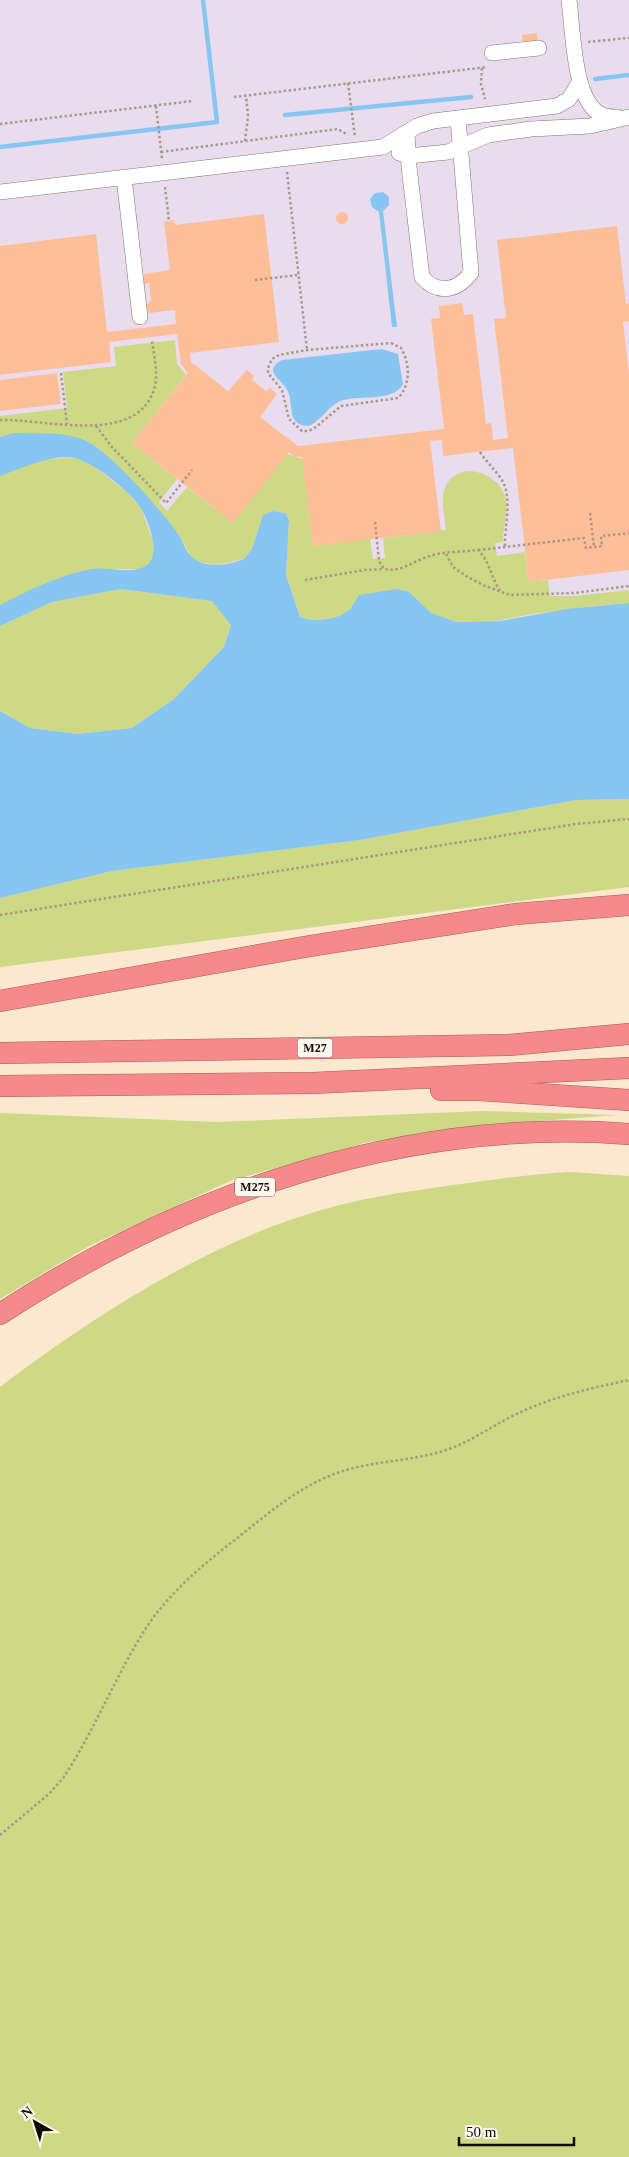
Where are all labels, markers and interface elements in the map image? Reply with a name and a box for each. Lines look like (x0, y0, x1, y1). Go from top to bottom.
road number: M27 (298, 1038, 332, 1058)
road number: M275 (235, 1178, 275, 1196)
north arrow (10, 2097, 60, 2147)
text: N (18, 2103, 36, 2121)
scale bar (459, 2114, 574, 2146)
text: 50 m (466, 2124, 497, 2140)

